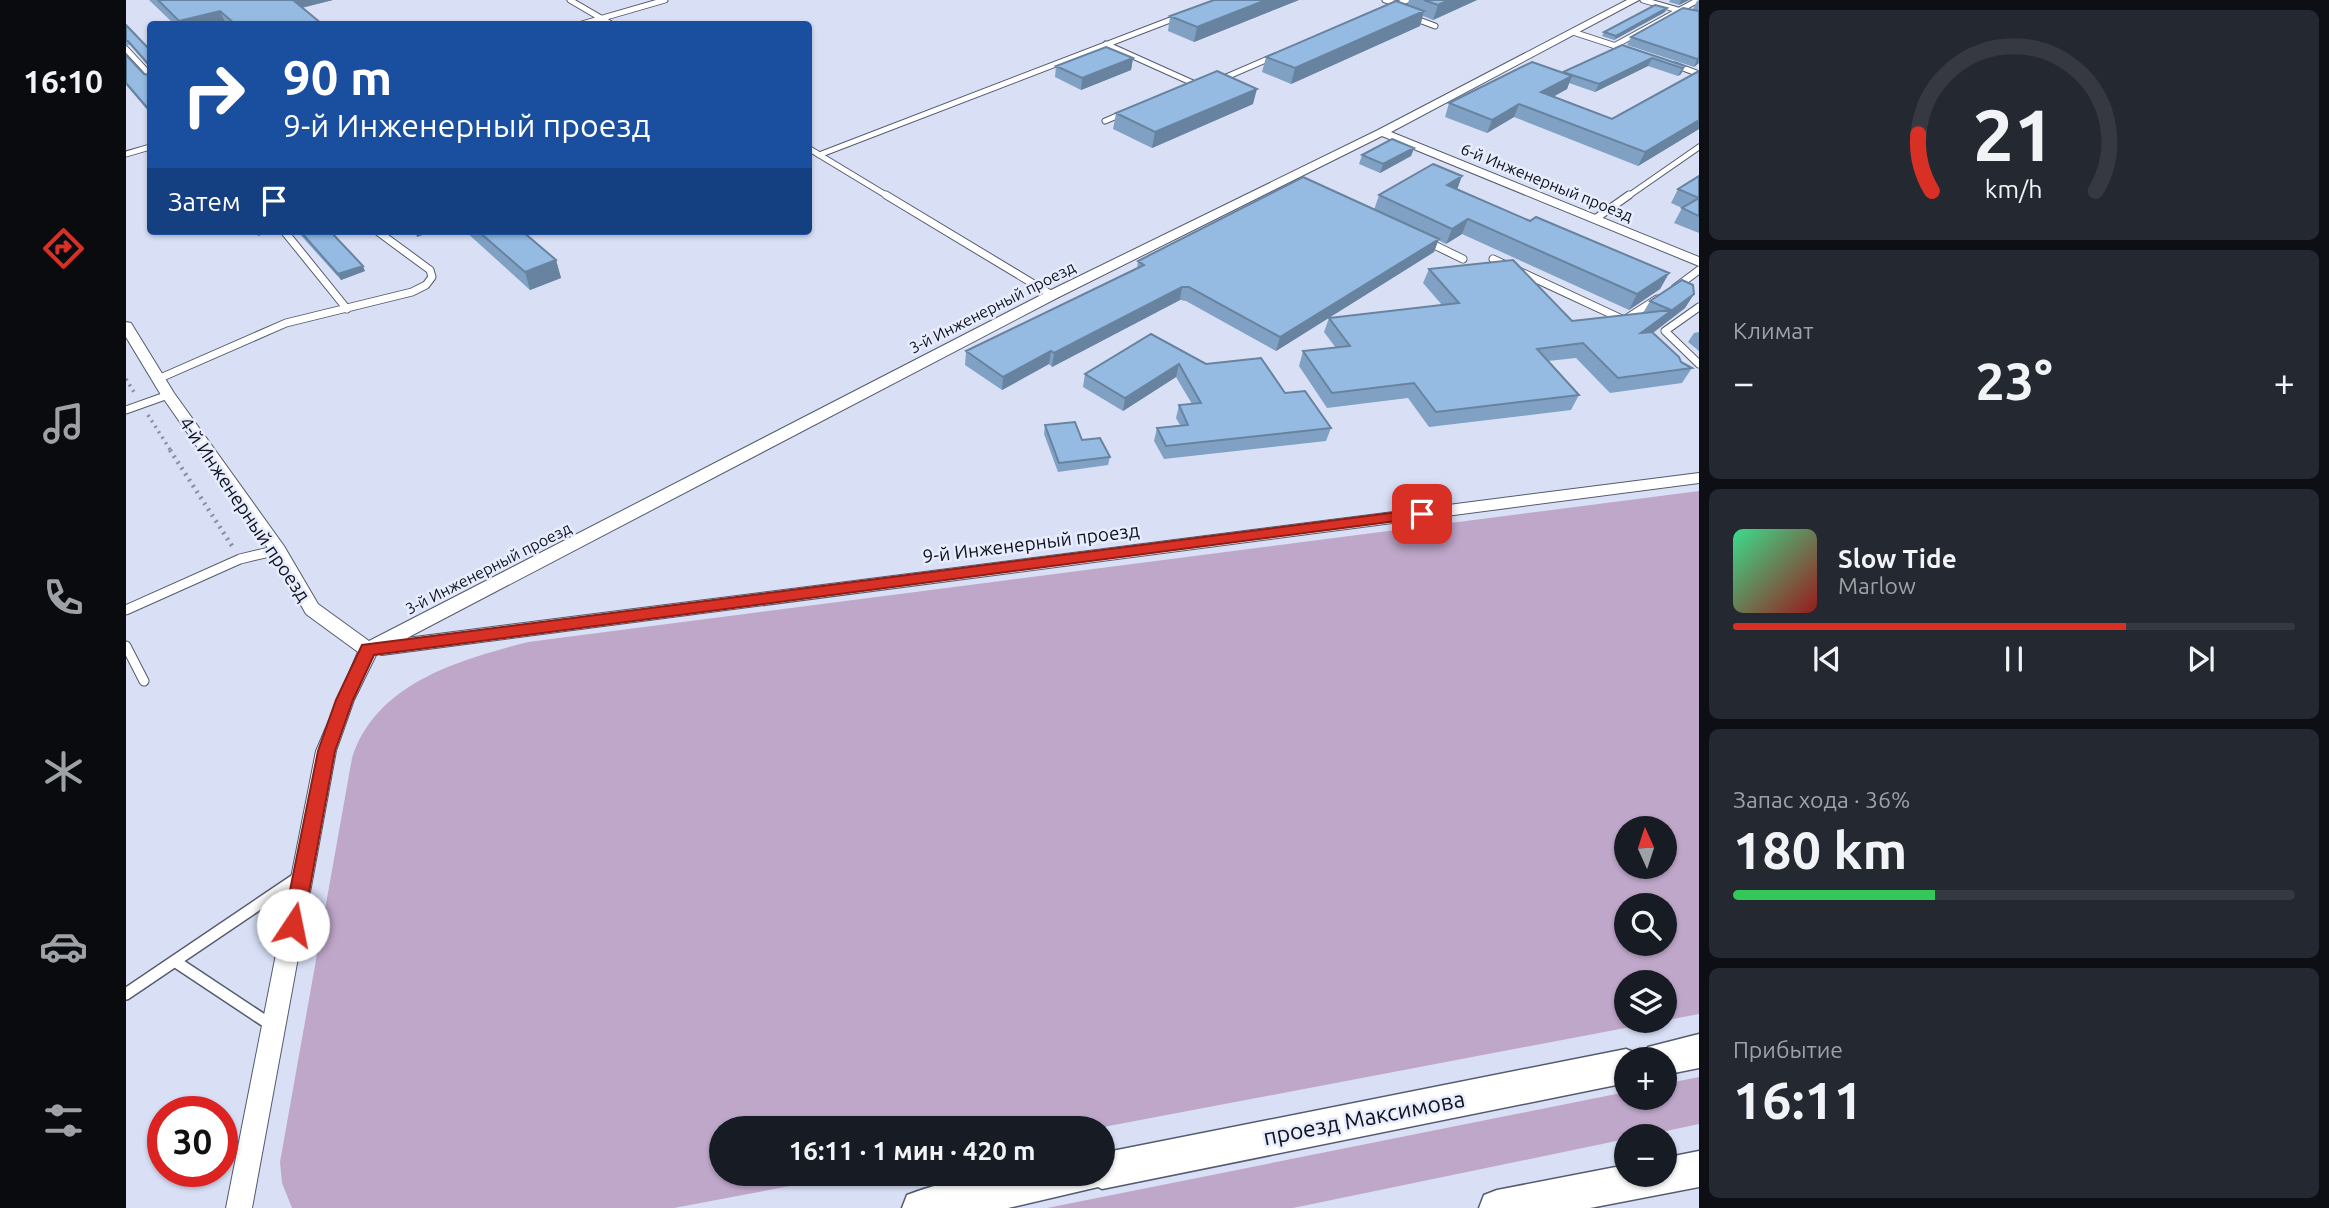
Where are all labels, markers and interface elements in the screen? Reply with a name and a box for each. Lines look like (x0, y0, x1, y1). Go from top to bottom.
icon: right (168, 49, 259, 140)
text: 90 m (283, 49, 392, 104)
text: 16:10 (23, 63, 103, 99)
text: 21 (1973, 93, 2055, 175)
text: 9-й Инженерный проезд (283, 107, 650, 143)
street label: 6-й Инженерный проезд (1458, 139, 1636, 225)
text: km/h (1985, 175, 2043, 203)
icon: arrive (255, 182, 293, 220)
text: Затем (168, 187, 241, 216)
icon: directions (39, 224, 88, 273)
street label: 3-й Инженерный проезд (906, 257, 1078, 357)
text: Климат (1733, 318, 1813, 343)
text: 23° (1975, 352, 2053, 410)
text: − (1733, 361, 1754, 403)
text: + (2274, 361, 2295, 403)
icon: music (39, 399, 88, 448)
street label: 4-й Инженерный проезд (175, 412, 315, 606)
pin (1392, 484, 1452, 544)
icon: arrive (1403, 495, 1441, 533)
street label: 3-й Инженерный проезд (402, 518, 574, 618)
street label: 9-й Инженерный проезд (921, 519, 1141, 567)
text: Slow Tide (1838, 544, 1957, 573)
icon: phone (39, 573, 88, 622)
text: Marlow (1838, 573, 1916, 598)
icon: previous (1808, 640, 1846, 678)
icon: pause (1995, 640, 2033, 678)
icon: next (2182, 640, 2220, 678)
icon: climate (39, 747, 88, 796)
text: Запас хода · 36% (1733, 787, 1910, 812)
north arrow (1614, 816, 1676, 878)
map controls (1614, 816, 1677, 1187)
text: 180 km (1733, 821, 1907, 879)
position arrow (256, 888, 330, 962)
button: search (1614, 893, 1677, 956)
icon: car (39, 922, 88, 971)
button: layers (1614, 970, 1677, 1033)
text: Прибытие (1733, 1037, 1843, 1062)
button: + (1614, 1047, 1677, 1110)
text: 16:11 (1733, 1071, 1863, 1129)
street label: проезд Максимова (1261, 1086, 1467, 1149)
icon: filters (39, 1096, 88, 1145)
speed limit sign: 30 (147, 1096, 238, 1187)
button: − (1614, 1124, 1677, 1187)
text: 16:11 · 1 мин · 420 m (789, 1136, 1035, 1165)

